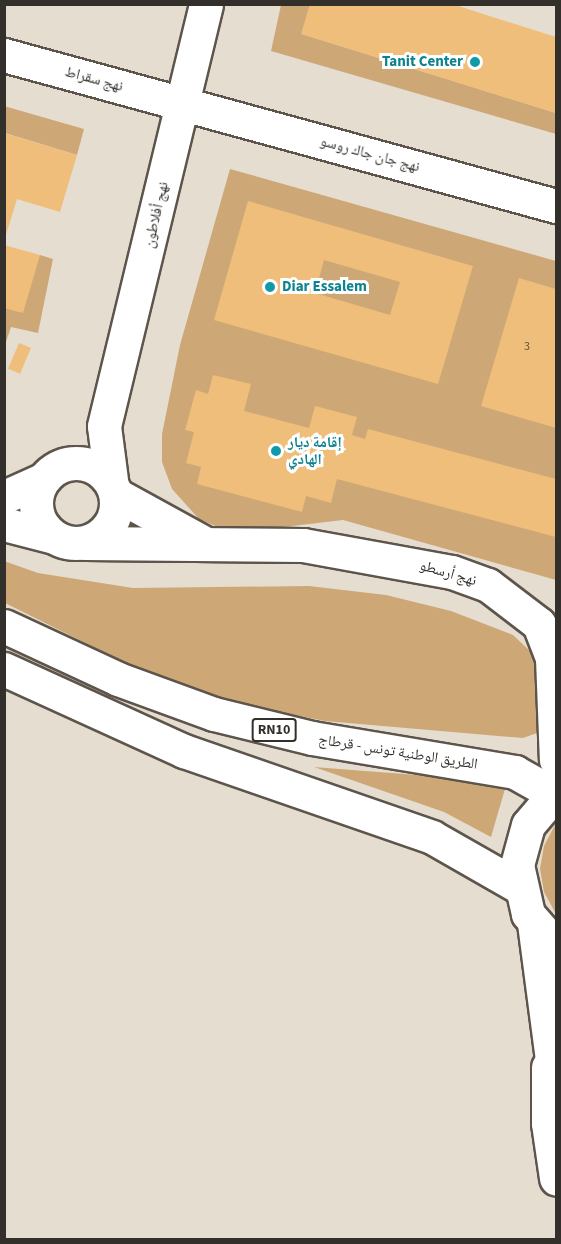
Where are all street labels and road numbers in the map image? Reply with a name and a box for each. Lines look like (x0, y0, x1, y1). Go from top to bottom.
street label: نهج سقراط (63, 63, 125, 95)
street label: نهج جان جاك روسو (318, 132, 422, 176)
street label: نهج أفلاطون (140, 180, 172, 250)
street label: نهج أرسطو (417, 556, 479, 590)
road number: RN10 (252, 719, 296, 741)
street label: الطريق الوطنية تونس - قرطاج (317, 731, 479, 773)

